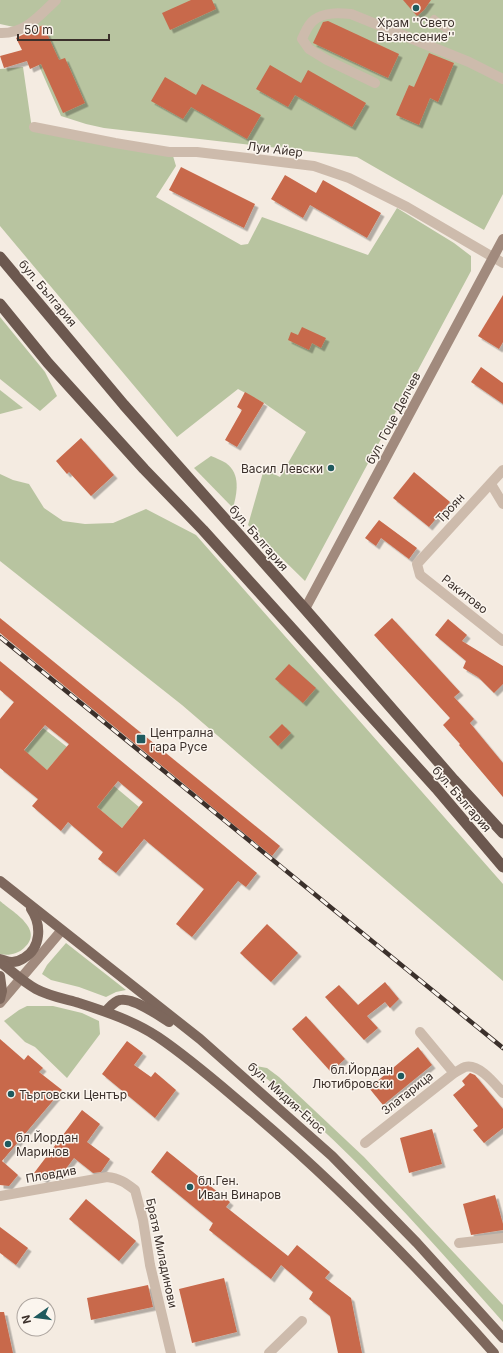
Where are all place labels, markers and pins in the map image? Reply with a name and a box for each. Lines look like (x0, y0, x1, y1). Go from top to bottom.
marker: Храм ''Свето Възнесение'' (411, 3, 421, 13)
place label: Храм ''Свето Възнесение'' (377, 15, 455, 44)
place label: Васил Левски (241, 461, 323, 476)
marker: Васил Левски (326, 463, 336, 473)
place label: Централна гара Русе (150, 725, 213, 754)
marker: Централна гара Русе (135, 733, 147, 745)
place label: бл.Йордан Лютибровски (312, 1062, 393, 1091)
marker: бл.Йордан Лютибровски (396, 1071, 406, 1081)
place label: Търговски Център (19, 1087, 127, 1102)
marker: Търговски Център (6, 1089, 16, 1099)
place label: бл.Йордан Маринов (16, 1130, 78, 1159)
marker: бл.Йордан Маринов (3, 1139, 13, 1149)
place label: бл.Ген. Иван Винаров (198, 1173, 281, 1202)
marker: бл.Ген. Иван Винаров (185, 1182, 195, 1192)

